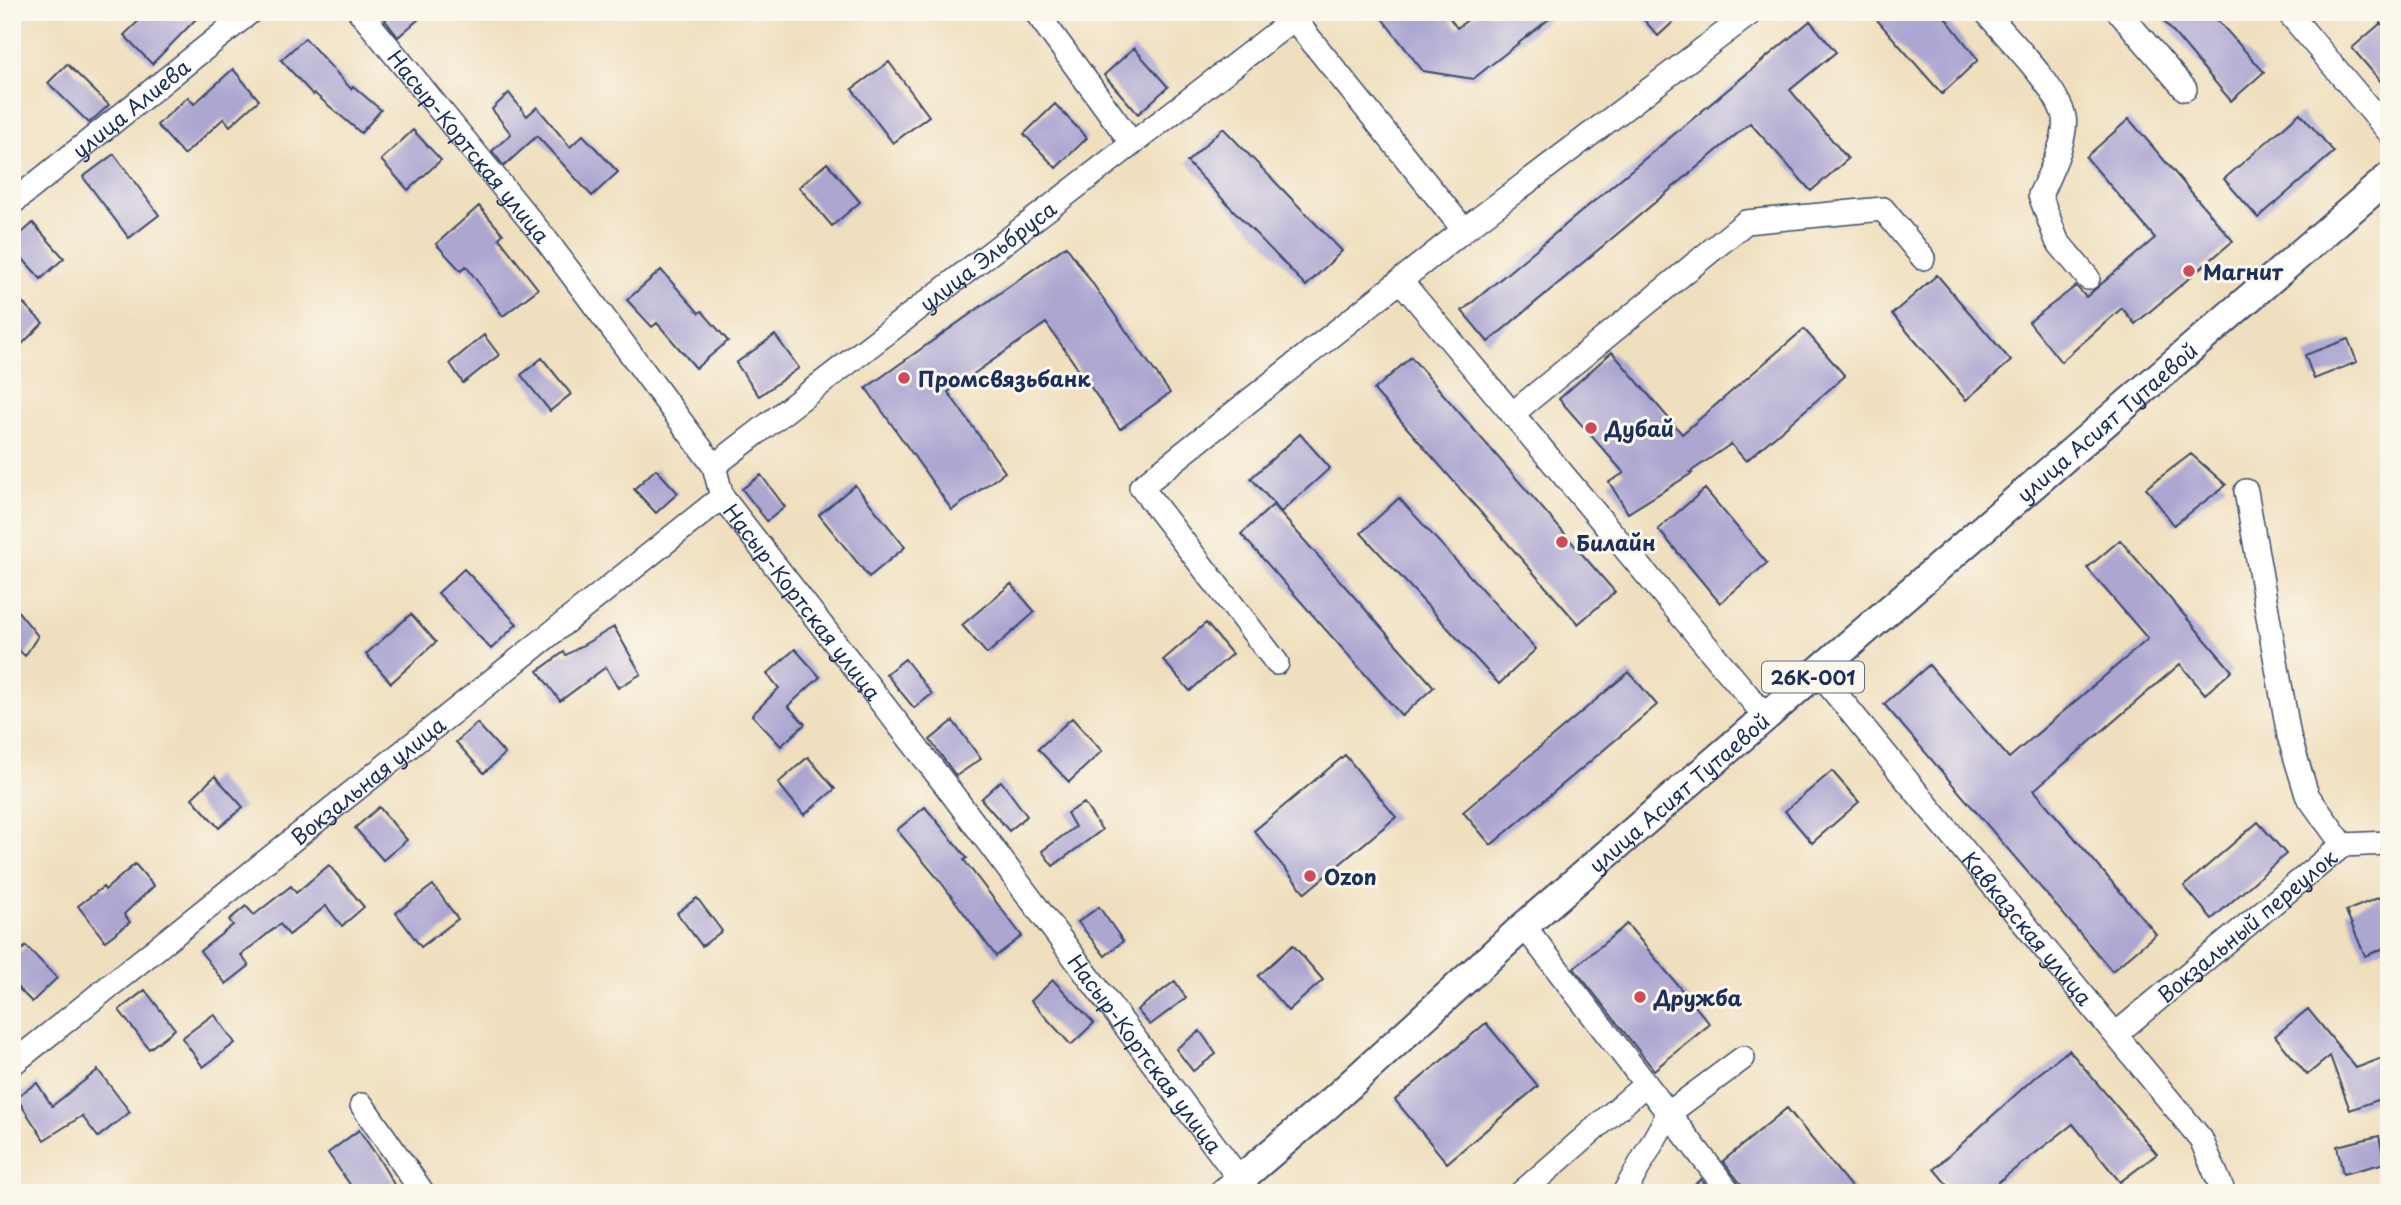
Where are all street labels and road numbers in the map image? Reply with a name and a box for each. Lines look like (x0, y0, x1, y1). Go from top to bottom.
street label: Насыр-Кортская улица (381, 42, 559, 250)
street label: улица Алиева (65, 50, 197, 165)
street label: улица Эльбруса (912, 192, 1063, 319)
street label: улица Асият Тутаевой (2009, 334, 2204, 509)
street label: Насыр-Кортская улица (716, 496, 890, 707)
road number: 26К-001 (1762, 662, 1864, 692)
street label: улица Асият Тутаевой (1581, 705, 1776, 880)
street label: Вокзальная улица (283, 708, 453, 852)
street label: Вокзальный переулок (2150, 840, 2344, 1010)
street label: Кавказская улица (1955, 844, 2101, 1012)
street label: Насыр-Кортская улица (1061, 947, 1231, 1160)

